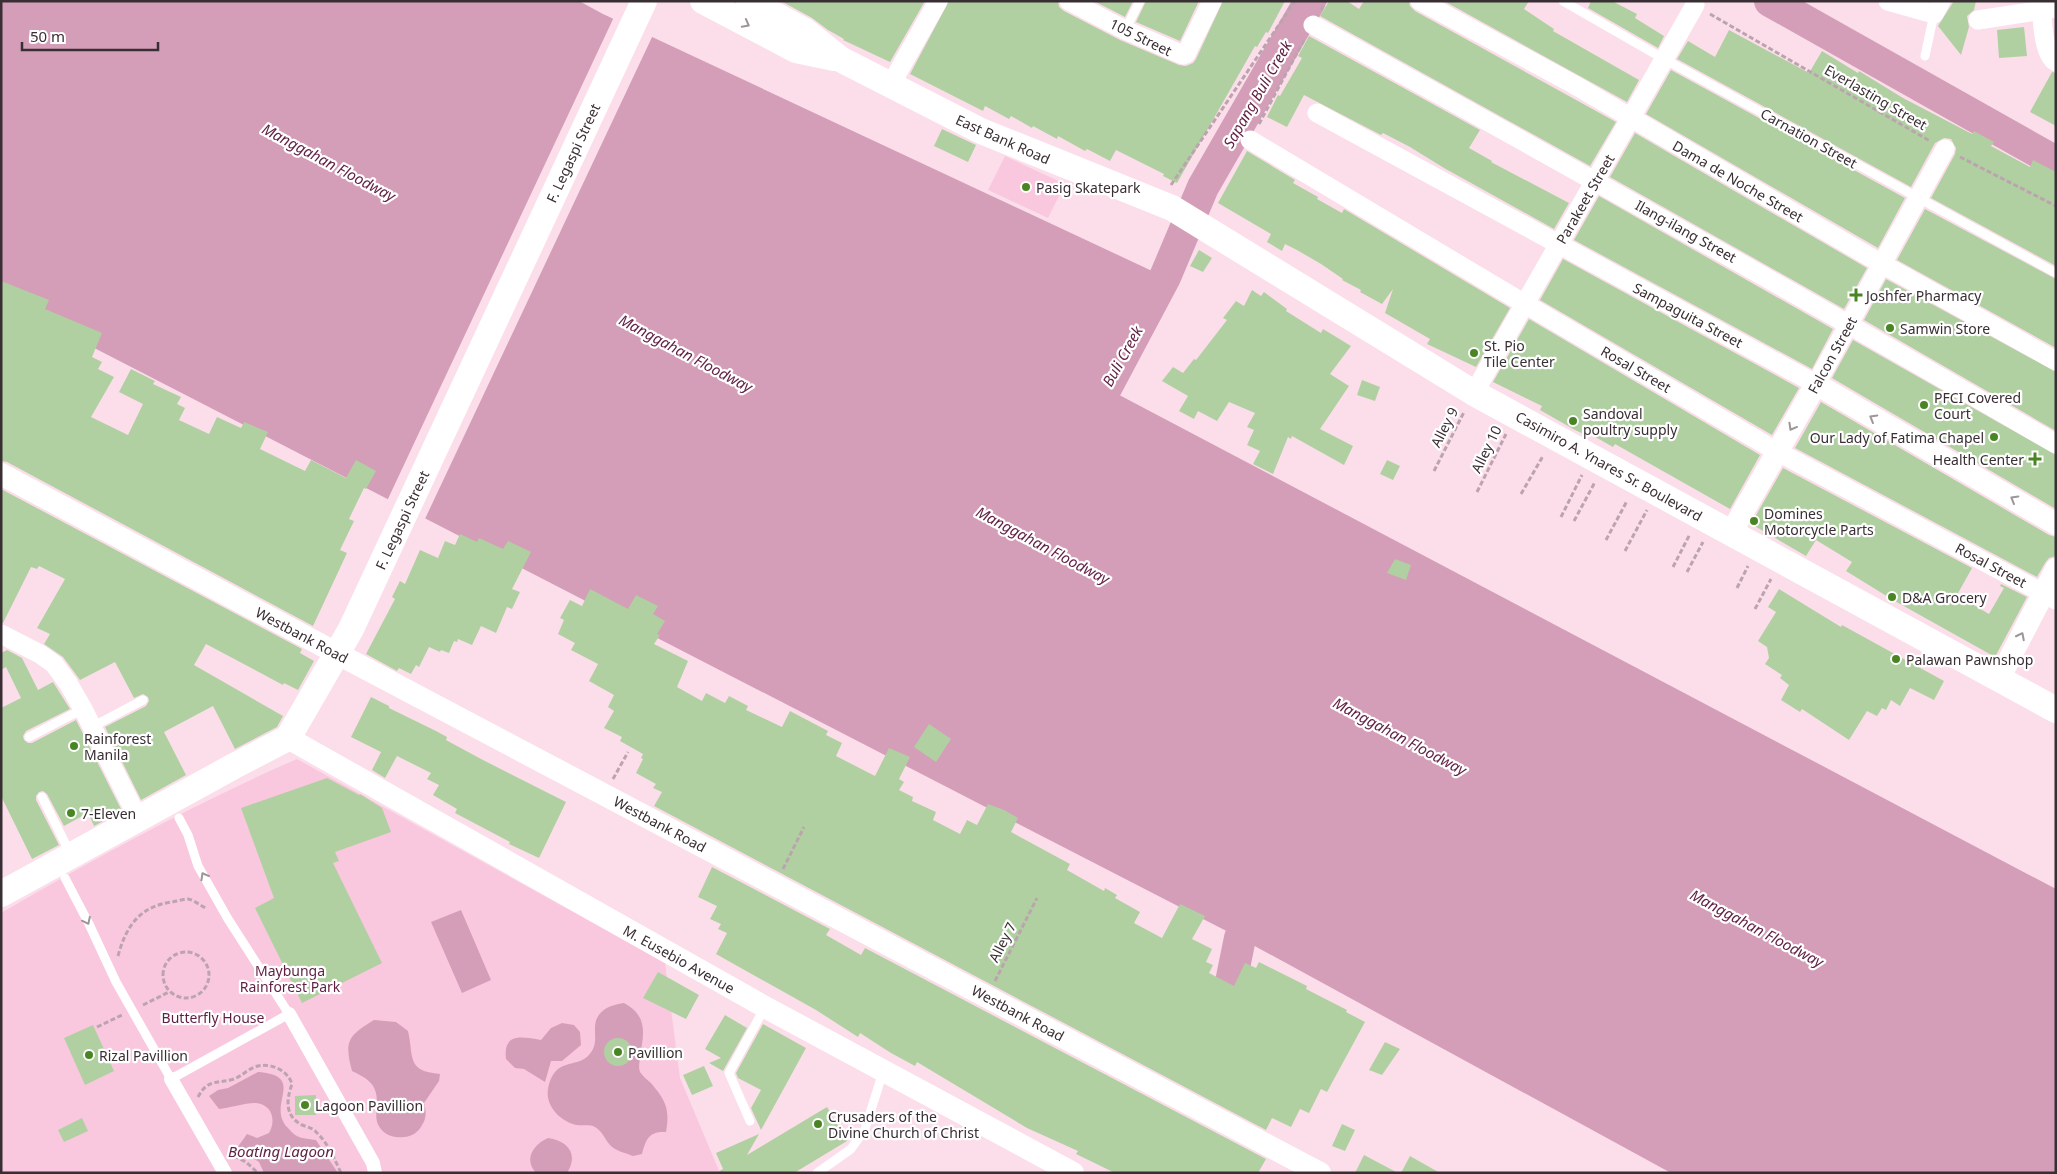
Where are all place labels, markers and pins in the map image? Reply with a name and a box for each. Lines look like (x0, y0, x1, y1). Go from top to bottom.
place label: Pasig Skatepark (1036, 178, 1141, 197)
marker: Pasig Skatepark (1020, 181, 1032, 193)
place label: Joshfer Pharmacy (1864, 286, 1982, 305)
marker: Joshfer Pharmacy (1850, 289, 1862, 301)
place label: Samwin Store (1900, 319, 1990, 338)
marker: Samwin Store (1884, 322, 1896, 334)
place label: St. Pio Tile Center (1484, 336, 1555, 371)
marker: St. Pio Tile Center (1468, 347, 1480, 359)
place label: PFCI Covered Court (1934, 388, 2021, 423)
marker: PFCI Covered Court (1918, 399, 1930, 411)
place label: Sandoval poultry supply (1583, 404, 1678, 439)
marker: Sandoval poultry supply (1567, 415, 1579, 427)
place label: Our Lady of Fatima Chapel (1810, 428, 1984, 447)
marker: Our Lady of Fatima Chapel (1988, 431, 2000, 443)
place label: Health Center (1933, 450, 2024, 469)
marker: Health Center (2028, 452, 2042, 466)
place label: Domines Motorcycle Parts (1764, 504, 1874, 539)
marker: Domines Motorcycle Parts (1748, 515, 1760, 527)
place label: D&A Grocery (1902, 588, 1988, 607)
marker: D&A Grocery (1886, 591, 1898, 603)
place label: Palawan Pawnshop (1906, 650, 2033, 669)
marker: Palawan Pawnshop (1890, 653, 1902, 665)
place label: Rainforest Manila (84, 729, 151, 764)
marker: Rainforest Manila (68, 740, 80, 752)
place label: 7-Eleven (81, 804, 136, 823)
marker: 7-Eleven (65, 807, 77, 819)
place label: Pavillion (628, 1043, 683, 1062)
place label: Rizal Pavillion (99, 1046, 188, 1065)
marker: Pavillion (612, 1046, 624, 1058)
marker: Rizal Pavillion (83, 1049, 95, 1061)
place label: Lagoon Pavillion (315, 1096, 423, 1115)
marker: Lagoon Pavillion (299, 1099, 311, 1111)
place label: Crusaders of the Divine Church of Christ (828, 1107, 979, 1142)
marker: Crusaders of the Divine Church of Christ (812, 1118, 824, 1130)

